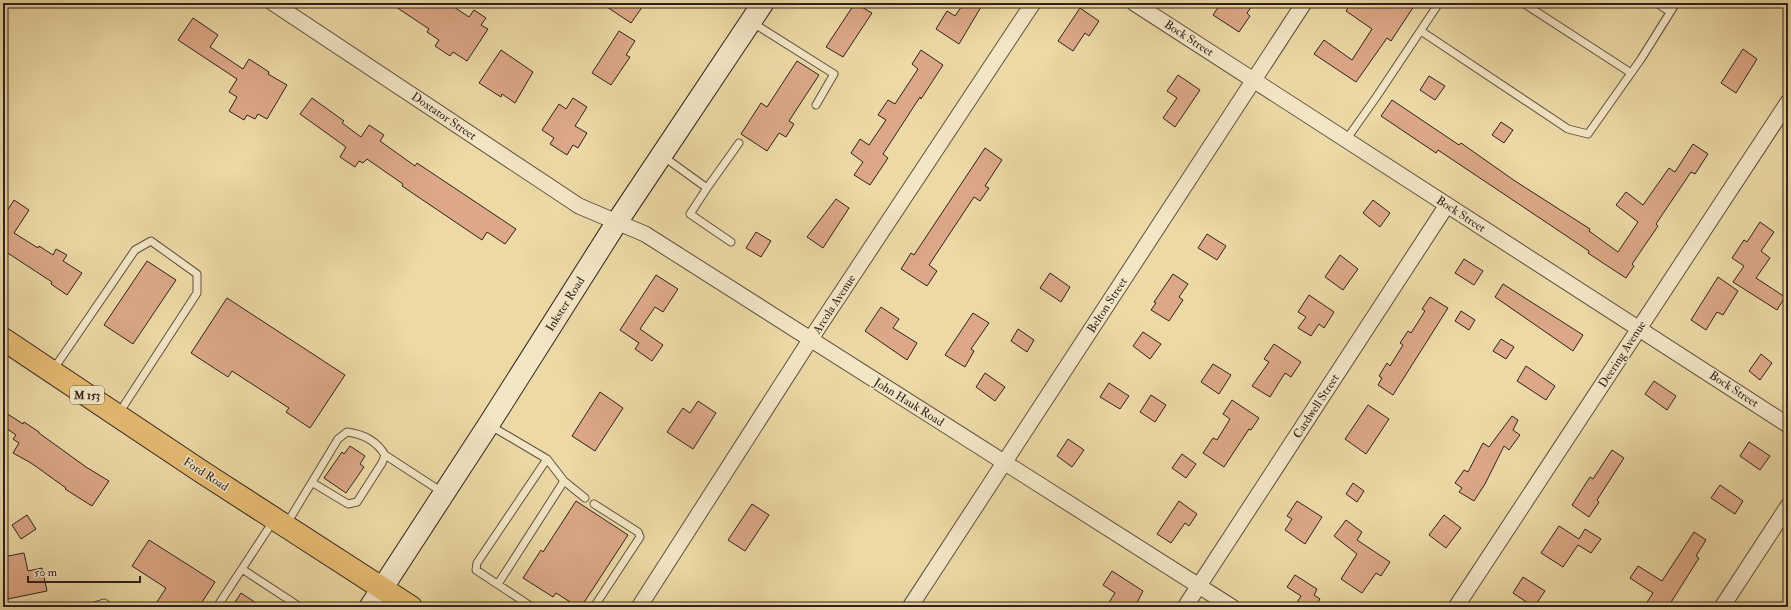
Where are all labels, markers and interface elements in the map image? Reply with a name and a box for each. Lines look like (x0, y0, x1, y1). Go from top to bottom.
street label: Bock Street (1161, 17, 1216, 60)
street label: Doxtator Street (408, 89, 479, 144)
street label: Bock Street (1433, 193, 1488, 236)
street label: Arcola Avenue (809, 272, 859, 338)
street label: Inkster Road (543, 274, 588, 334)
street label: Belton Street (1084, 275, 1131, 336)
street label: Deering Avenue (1595, 318, 1650, 391)
street label: Bock Street (1706, 368, 1761, 411)
street label: Cardwell Street (1290, 371, 1343, 441)
street label: John Hauk Road (870, 374, 947, 430)
road number: M 153 (70, 386, 104, 404)
street label: Ford Road (180, 454, 231, 495)
scale bar (28, 558, 140, 584)
text: 50 m (34, 565, 58, 580)

